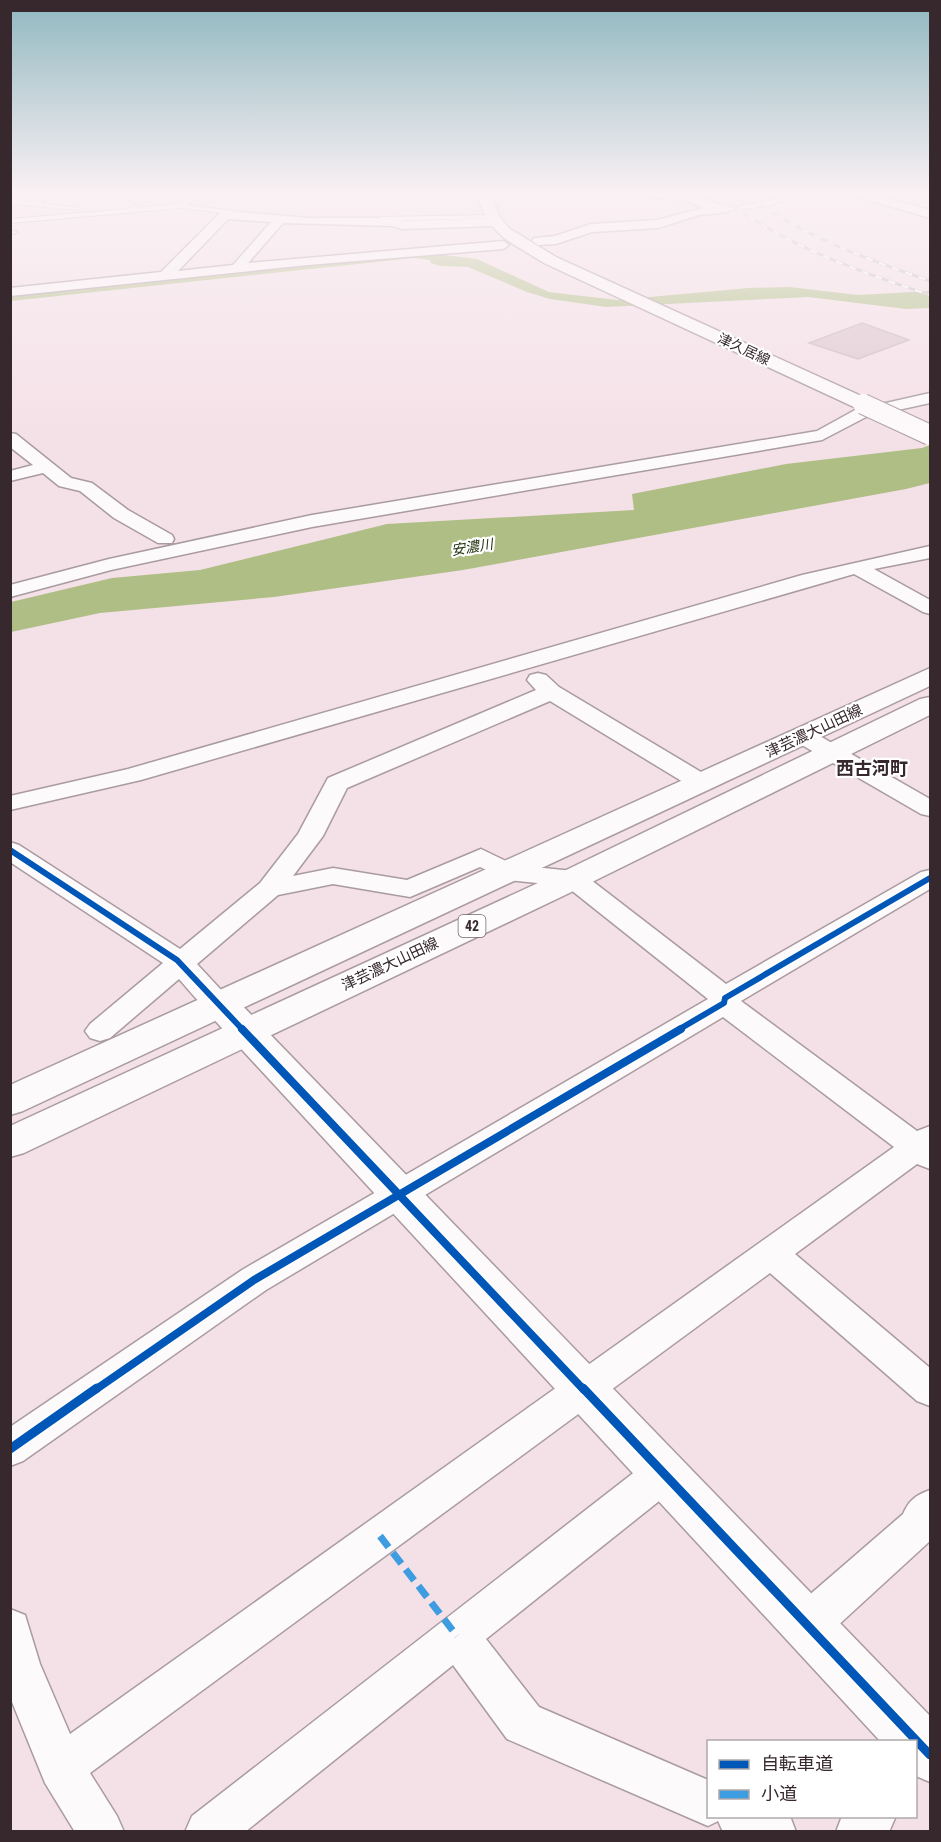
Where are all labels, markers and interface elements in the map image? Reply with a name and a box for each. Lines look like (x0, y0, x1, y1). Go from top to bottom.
street label: 津久居線 (715, 330, 773, 368)
water label: 安濃川 (450, 536, 496, 558)
street label: 津芸濃大山田線 (763, 701, 865, 761)
district label: 西古河町 (836, 758, 908, 779)
road number: 42 (458, 915, 486, 937)
street label: 津芸濃大山田線 (339, 934, 441, 994)
legend (707, 1740, 917, 1818)
text: 自転車道 (761, 1753, 833, 1774)
text: 小道 (761, 1783, 797, 1804)

